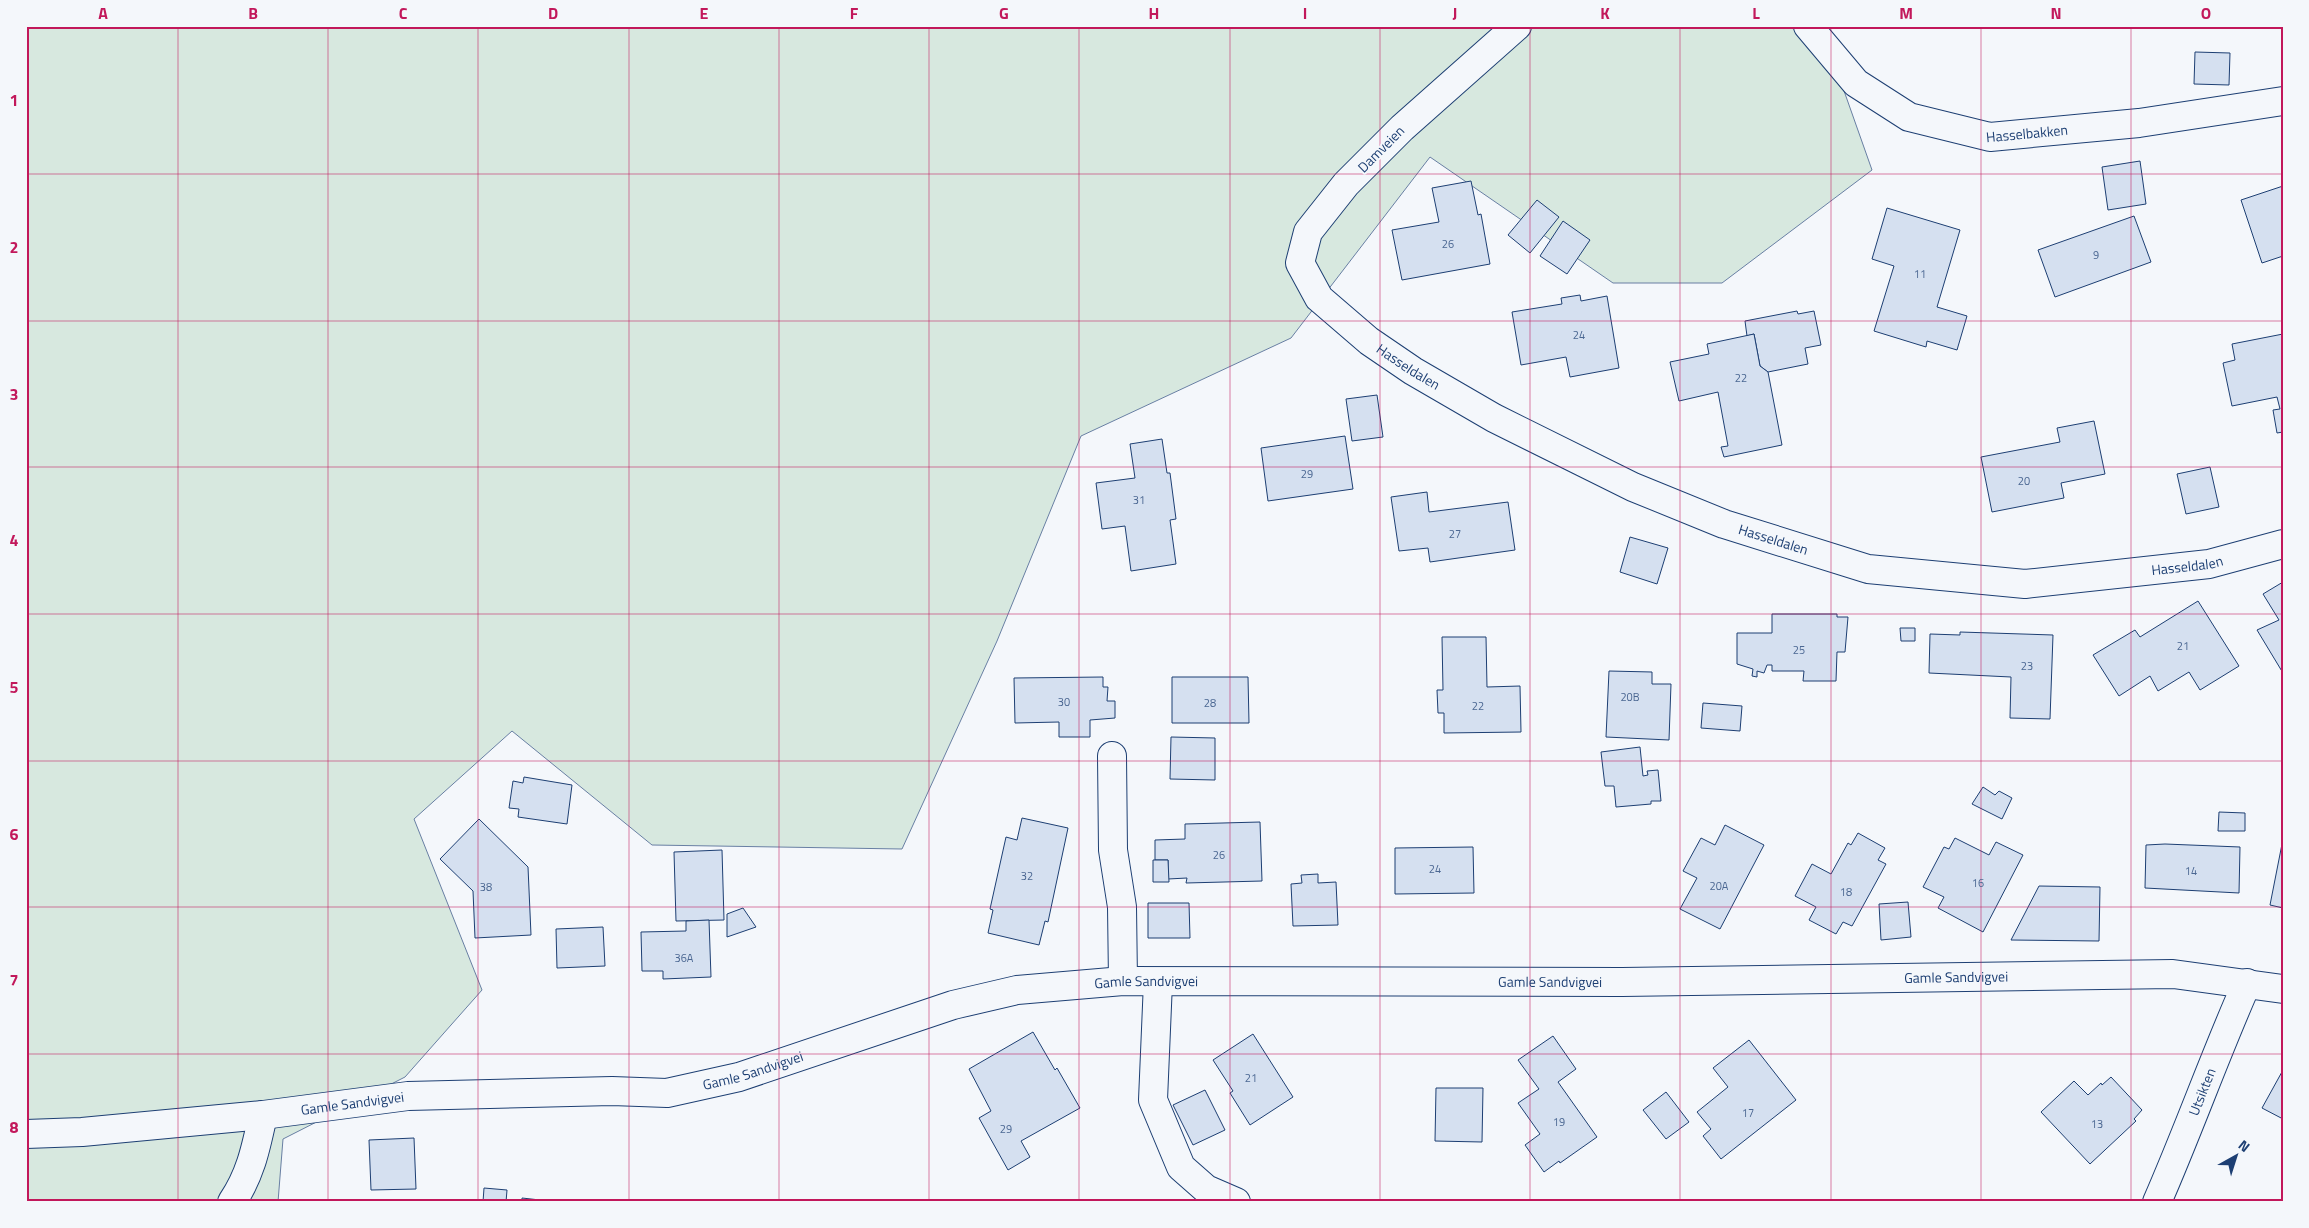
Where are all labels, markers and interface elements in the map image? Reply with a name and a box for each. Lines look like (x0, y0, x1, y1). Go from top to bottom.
text: A (98, 1, 108, 25)
text: B (248, 1, 258, 25)
text: C (399, 1, 408, 25)
text: D (548, 1, 558, 25)
text: E (700, 1, 709, 25)
text: F (850, 1, 859, 25)
text: G (999, 1, 1009, 25)
text: H (1149, 1, 1159, 25)
text: I (1303, 1, 1307, 25)
text: J (1453, 1, 1457, 25)
text: K (1600, 1, 1610, 25)
text: L (1752, 1, 1760, 25)
text: M (1899, 1, 1913, 25)
text: N (2050, 1, 2062, 25)
text: O (2201, 1, 2211, 25)
text: 1 (10, 88, 18, 112)
street label: Hasselbakken (1985, 119, 2069, 147)
street label: Damveien (1352, 120, 1409, 177)
text: 2 (10, 235, 18, 259)
house number: 26 (1442, 236, 1454, 252)
house number: 9 (2093, 247, 2099, 263)
house number: 11 (1914, 266, 1926, 282)
house number: 24 (1573, 327, 1585, 343)
street label: Hasseldalen (1372, 338, 1444, 395)
house number: 22 (1735, 370, 1747, 386)
text: 3 (10, 382, 18, 406)
house number: 29 (1301, 466, 1313, 482)
house number: 20 (2018, 473, 2030, 489)
house number: 31 (1133, 492, 1145, 508)
street label: Hasseldalen (1736, 518, 1811, 560)
house number: 27 (1449, 526, 1461, 542)
text: 4 (10, 528, 19, 552)
street label: Hasseldalen (2150, 550, 2225, 580)
house number: 21 (2177, 638, 2189, 654)
house number: 25 (1793, 642, 1805, 658)
house number: 23 (2021, 658, 2033, 674)
text: 5 (10, 675, 19, 699)
house number: 20B (1620, 689, 1640, 705)
house number: 30 (1058, 694, 1070, 710)
house number: 28 (1204, 695, 1216, 711)
house number: 22 (1472, 698, 1484, 714)
text: 6 (10, 822, 19, 846)
house number: 26 (1213, 847, 1225, 863)
house number: 24 (1429, 861, 1441, 877)
house number: 14 (2185, 863, 2197, 879)
house number: 32 (1021, 868, 1033, 884)
house number: 16 (1972, 875, 1984, 891)
house number: 20A (1710, 878, 1729, 894)
house number: 38 (480, 879, 492, 895)
house number: 18 (1840, 884, 1852, 900)
house number: 36A (675, 950, 694, 966)
street label: Gamle Sandvigvei (1904, 965, 2008, 988)
text: 7 (10, 968, 18, 992)
street label: Gamle Sandvigvei (1093, 970, 1198, 993)
street label: Gamle Sandvigvei (1498, 971, 1602, 992)
street label: Gamle Sandvigvei (701, 1045, 806, 1095)
street label: Utsikten (2183, 1065, 2221, 1119)
house number: 21 (1245, 1070, 1257, 1086)
street label: Gamle Sandvigvei (299, 1086, 405, 1120)
house number: 17 (1742, 1105, 1754, 1121)
house number: 19 (1553, 1114, 1565, 1130)
text: 8 (10, 1115, 19, 1139)
house number: 13 (2091, 1116, 2103, 1132)
house number: 29 (1000, 1121, 1012, 1137)
north arrow (2212, 1130, 2262, 1180)
text: N (2234, 1134, 2255, 1157)

